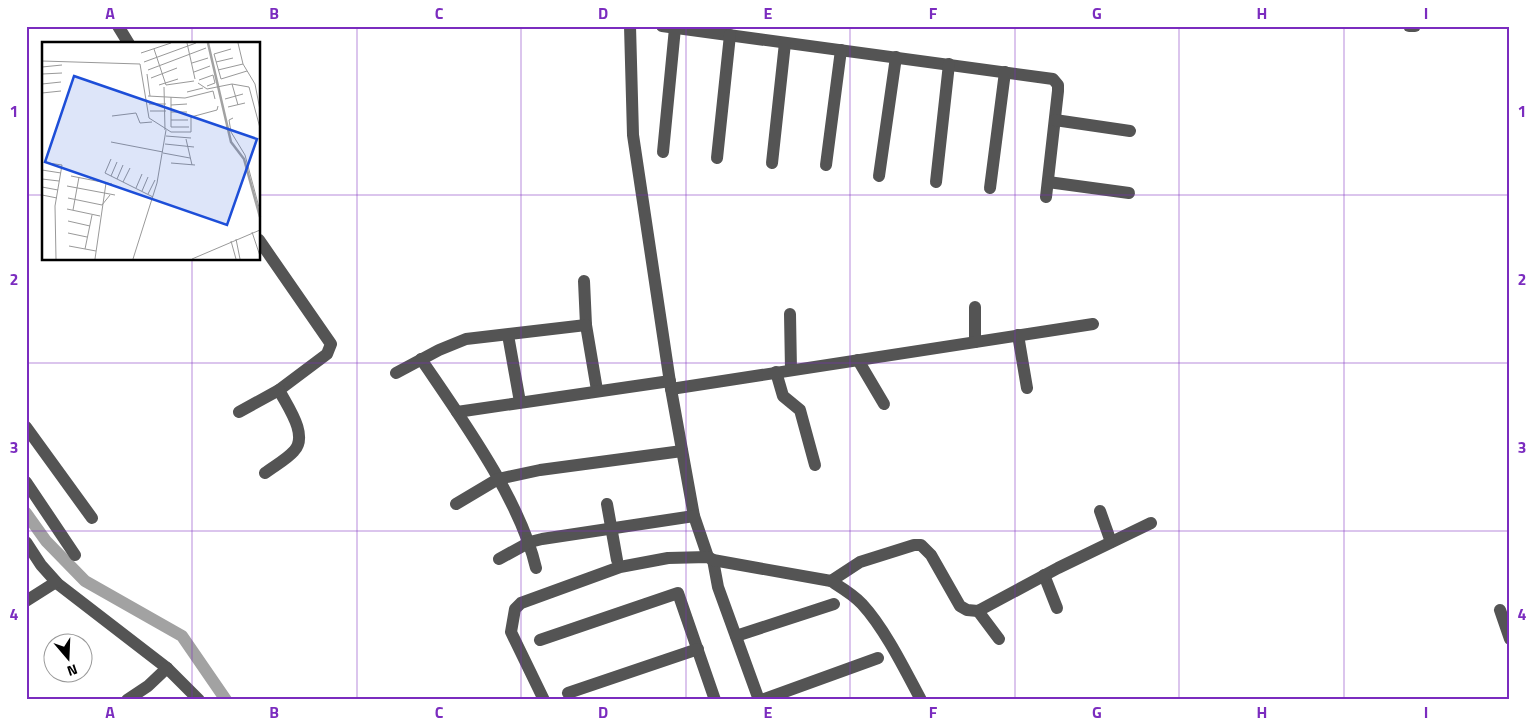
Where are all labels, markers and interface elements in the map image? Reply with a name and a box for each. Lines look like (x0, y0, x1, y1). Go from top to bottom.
text: A (105, 1, 115, 25)
text: B (269, 1, 279, 25)
text: C (435, 1, 444, 25)
text: D (598, 1, 608, 25)
text: E (764, 1, 773, 25)
text: F (929, 1, 938, 25)
text: G (1092, 1, 1102, 25)
text: H (1257, 1, 1267, 25)
text: I (1424, 1, 1428, 25)
inset map (42, 42, 260, 260)
text: 1 (10, 99, 18, 123)
text: 1 (1518, 99, 1526, 123)
text: 2 (10, 267, 18, 291)
text: 2 (1518, 267, 1526, 291)
text: 3 (10, 435, 18, 459)
text: 3 (1518, 435, 1526, 459)
text: 4 (10, 602, 19, 626)
text: 4 (1518, 602, 1527, 626)
north arrow (42, 634, 92, 684)
text: N (64, 659, 80, 682)
text: A (105, 700, 115, 724)
text: B (269, 700, 279, 724)
text: C (435, 700, 444, 724)
text: D (598, 700, 608, 724)
text: E (764, 700, 773, 724)
text: F (929, 700, 938, 724)
text: G (1092, 700, 1102, 724)
text: H (1257, 700, 1267, 724)
text: I (1424, 700, 1428, 724)

